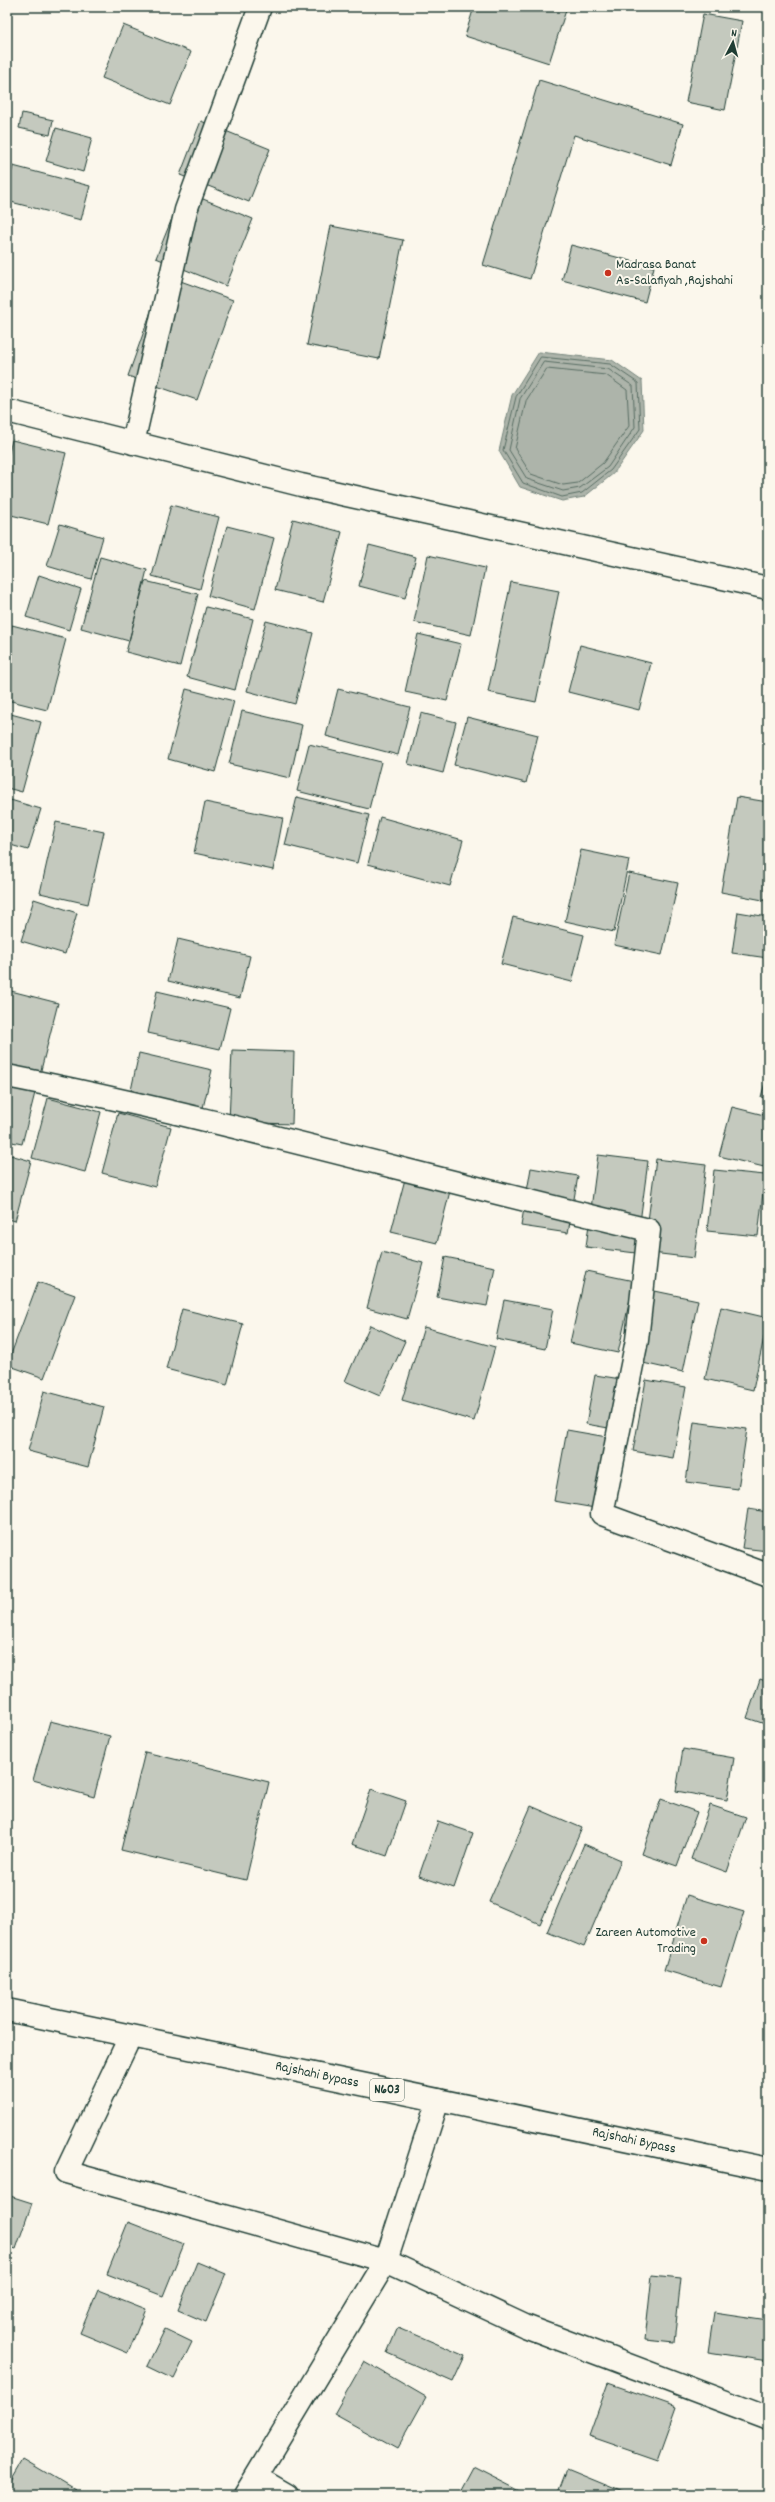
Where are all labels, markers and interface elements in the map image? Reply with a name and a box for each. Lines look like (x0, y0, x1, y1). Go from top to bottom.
north arrow (713, 22, 753, 62)
text: N (730, 26, 738, 42)
place label: Madrasa Banat As-Salafiyah ,Rajshahi (616, 255, 733, 291)
marker: Madrasa Banat As-Salafiyah ,Rajshahi (603, 268, 613, 278)
place label: Zareen Automotive Trading (595, 1923, 696, 1959)
marker: Zareen Automotive Trading (699, 1936, 709, 1946)
street label: Rajshahi Bypass (273, 2056, 361, 2094)
road number: N603 (370, 2079, 404, 2101)
street label: Rajshahi Bypass (590, 2122, 678, 2160)

